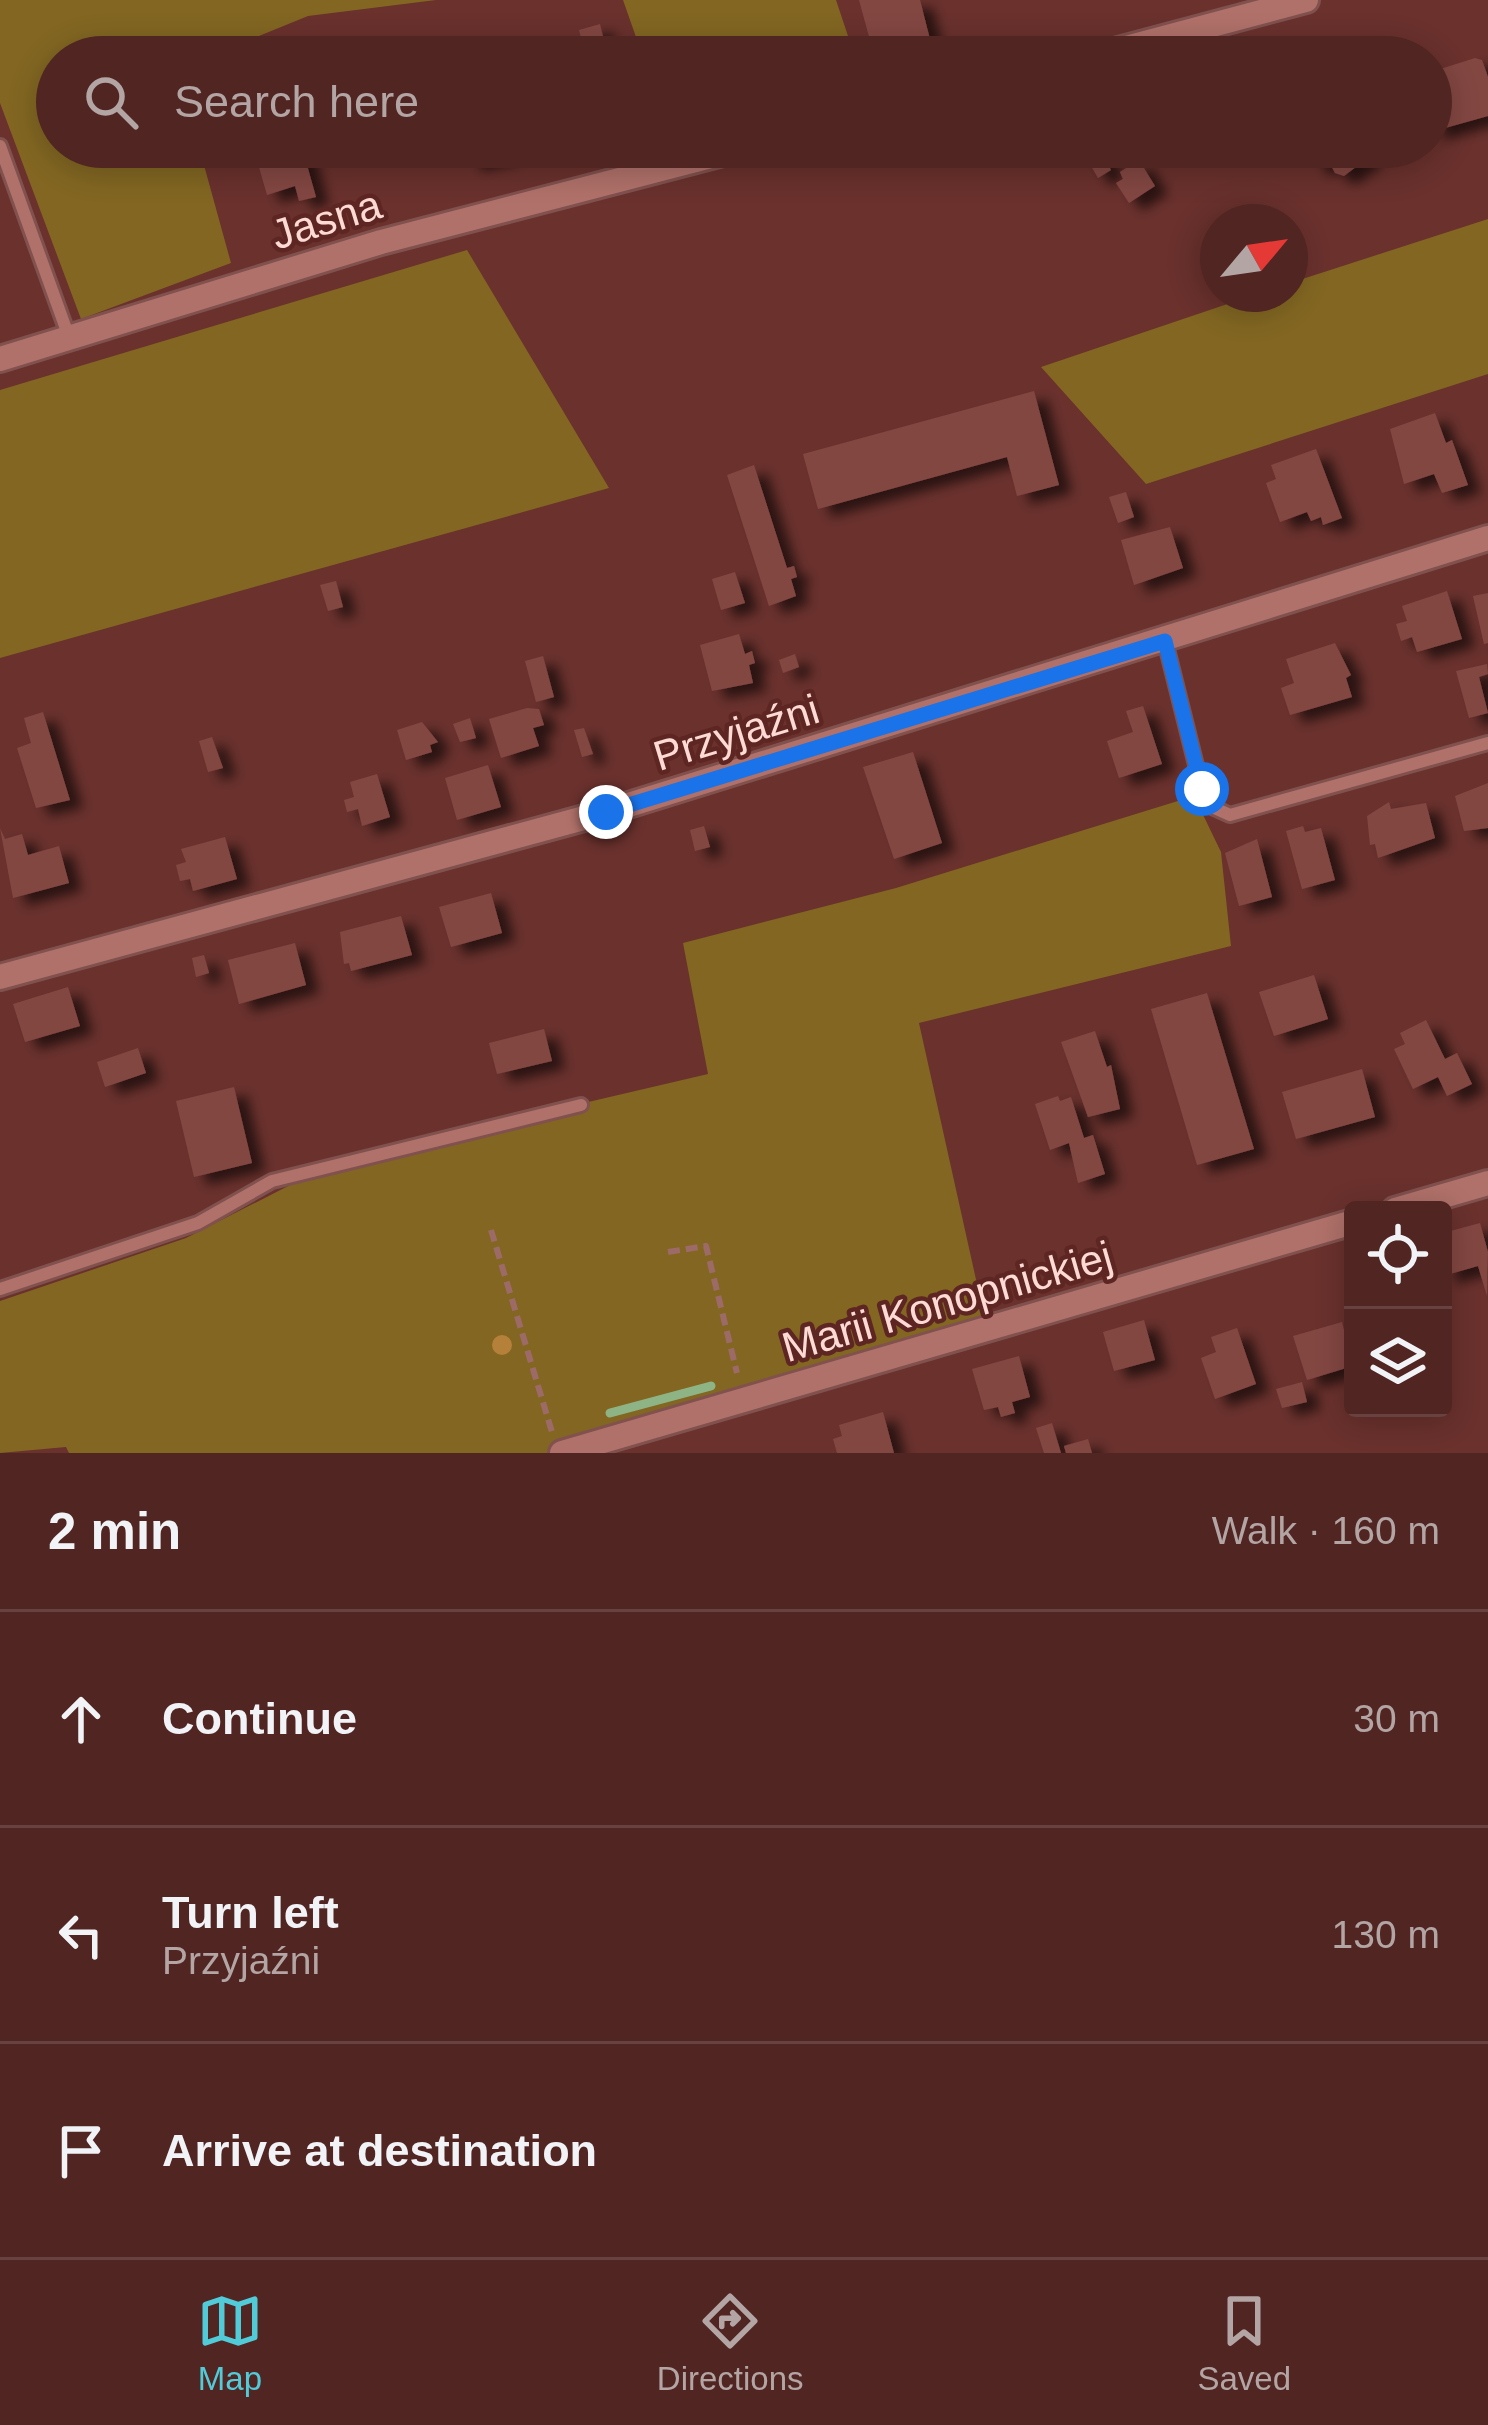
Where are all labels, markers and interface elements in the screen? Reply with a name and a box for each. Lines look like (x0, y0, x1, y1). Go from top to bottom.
search box (36, 36, 1452, 168)
icon: search (78, 69, 144, 135)
text: Search here (174, 76, 419, 127)
street label: Jasna (266, 180, 387, 258)
north arrow (1200, 204, 1308, 312)
street label: Przyjaźni (648, 685, 824, 780)
route start (1175, 762, 1229, 816)
route end (579, 785, 633, 839)
map controls (1344, 1201, 1452, 1417)
button: locate (1344, 1201, 1452, 1309)
street label: Marii Konopnickiej (777, 1232, 1117, 1371)
button: layers (1344, 1309, 1452, 1417)
text: 2 min (48, 1503, 181, 1560)
text: Walk · 160 m (1212, 1509, 1440, 1552)
icon: ahead (48, 1686, 114, 1752)
text: Continue (162, 1693, 357, 1744)
text: 30 m (1353, 1697, 1440, 1740)
text: Turn left (162, 1887, 339, 1938)
icon: left (48, 1902, 114, 1968)
text: 130 m (1332, 1913, 1440, 1956)
text: Przyjaźni (162, 1939, 320, 1982)
icon: arrive (48, 2118, 114, 2184)
text: Arrive at destination (162, 2125, 597, 2176)
tab: Map (197, 2288, 263, 2398)
tab: Directions (657, 2288, 804, 2398)
tab: Saved (1197, 2288, 1291, 2398)

